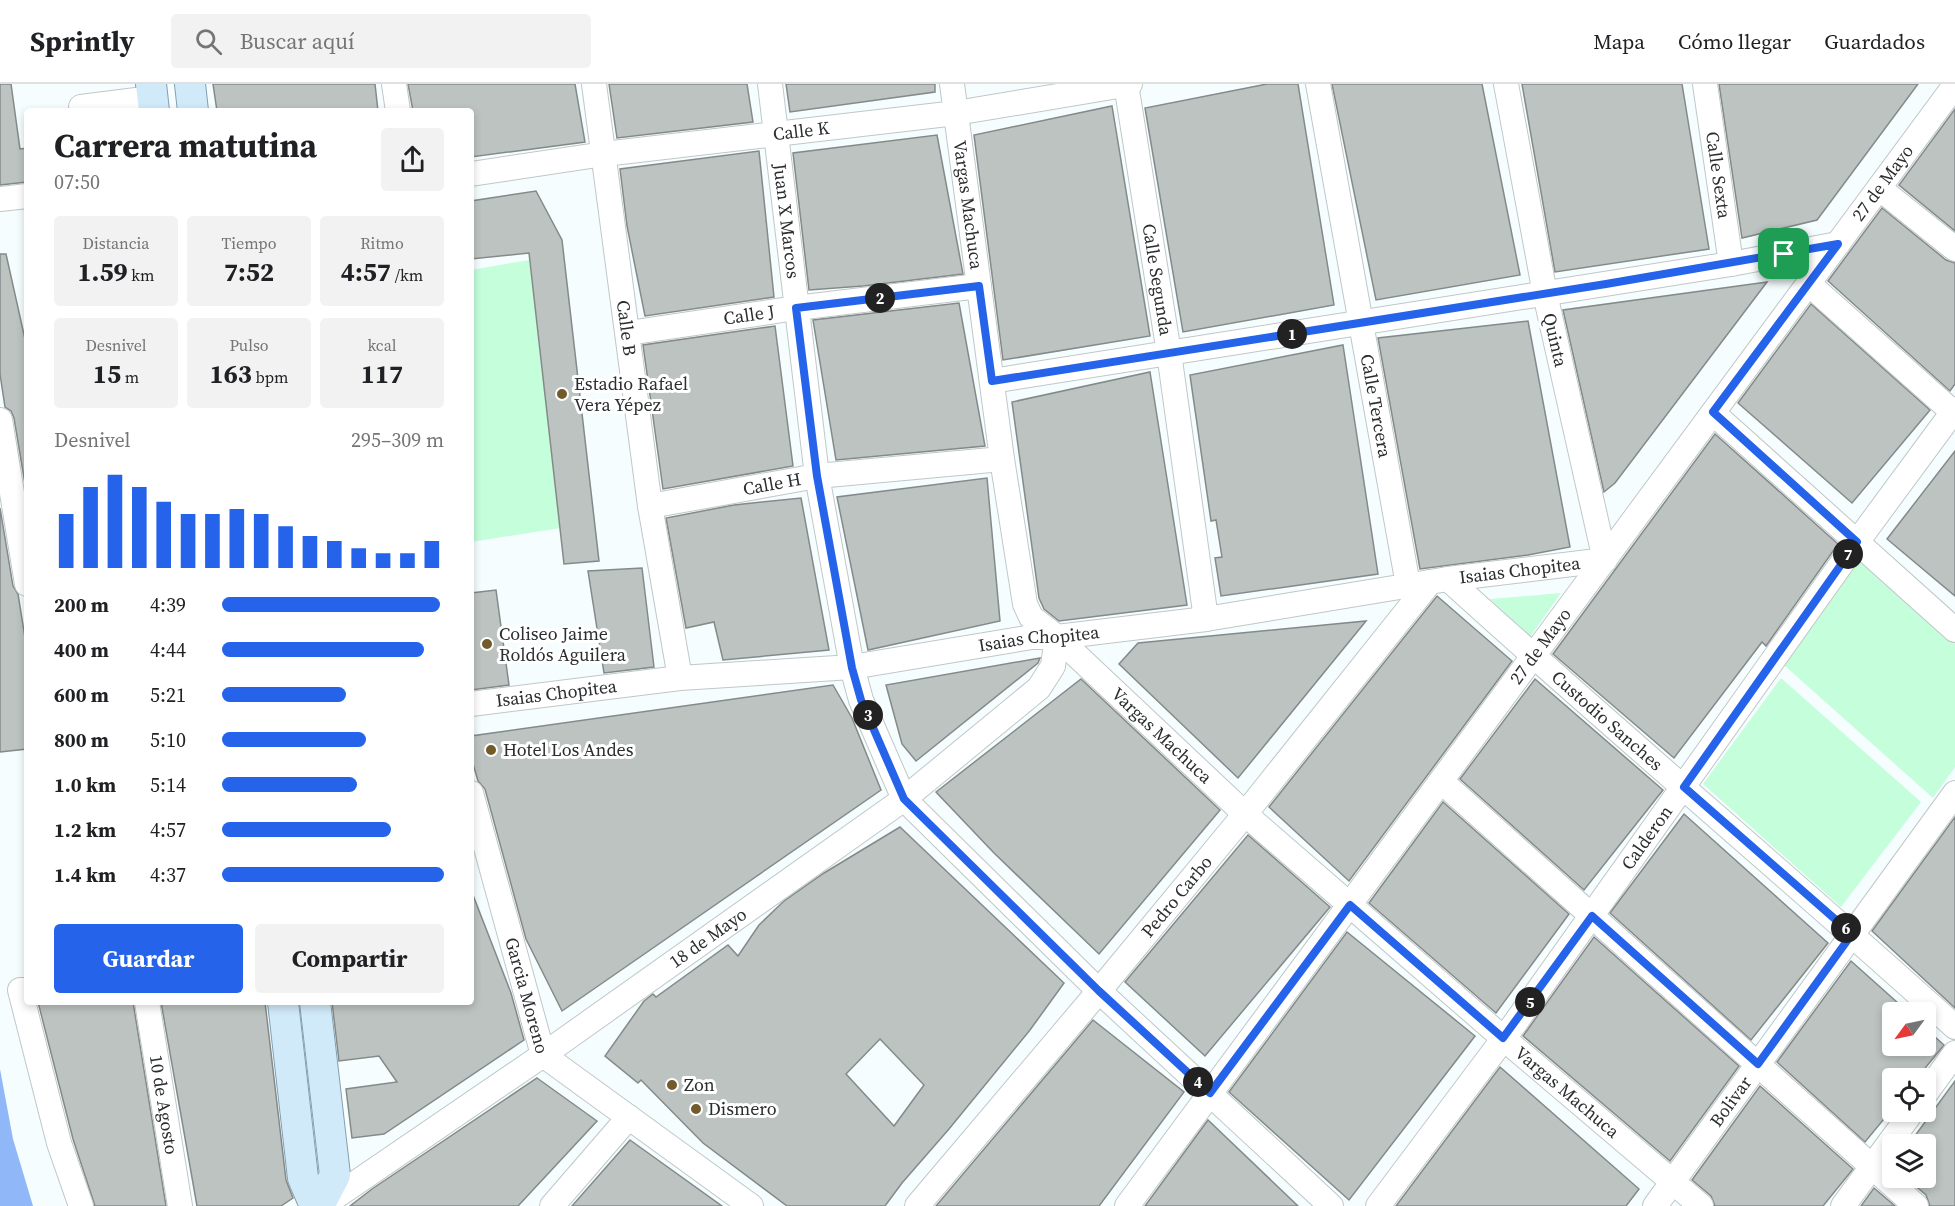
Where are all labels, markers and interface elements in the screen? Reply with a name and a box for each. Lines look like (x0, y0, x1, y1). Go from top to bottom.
search box (171, 14, 591, 68)
text: Sprintly (30, 22, 135, 60)
icon: search (192, 25, 225, 58)
text: Buscar aquí (240, 26, 355, 56)
text: Mapa (1593, 27, 1645, 56)
text: Cómo llegar (1678, 27, 1791, 56)
text: Guardados (1824, 27, 1925, 56)
street label: Calle K (772, 115, 831, 146)
text: Carrera matutina (54, 123, 317, 168)
button: share (381, 128, 444, 191)
street label: Calle Sexta (1700, 130, 1737, 221)
street label: Vargas Machuca (948, 139, 990, 272)
street label: 27 de Mayo (1846, 139, 1919, 226)
street label: Juan X Marcos (768, 161, 806, 280)
text: 07:50 (54, 168, 100, 196)
street label: Calle Segunda (1136, 222, 1179, 338)
pin (1758, 228, 1809, 279)
text: Distancia (83, 232, 149, 254)
text: Tiempo (222, 232, 276, 254)
text: Ritmo (360, 232, 404, 254)
icon: arrive (1767, 237, 1800, 270)
text: 1.59 (78, 254, 128, 290)
text: 7:52 (224, 254, 274, 290)
text: 4:57 (341, 254, 391, 290)
text: km (128, 264, 154, 286)
text: /km (391, 264, 423, 286)
pin: 2 (865, 283, 895, 313)
text: 2 (876, 287, 884, 309)
street label: Calle B (611, 298, 643, 357)
street label: Calle J (722, 298, 777, 331)
street label: Quinta (1537, 311, 1574, 370)
pin: 1 (1277, 319, 1307, 349)
text: 1 (1288, 323, 1296, 345)
text: Desnivel (85, 334, 147, 356)
text: Pulso (229, 334, 269, 356)
text: kcal (367, 334, 397, 356)
street label: Calle Tercera (1355, 352, 1398, 461)
text: 15 (93, 356, 121, 392)
text: 163 (210, 356, 252, 392)
text: 117 (361, 356, 403, 392)
text: m (121, 366, 139, 388)
text: bpm (252, 366, 288, 388)
place label: Estadio Rafael Vera Yépez (574, 371, 688, 417)
marker: Estadio Rafael Vera Yépez (555, 387, 569, 401)
text: Desnivel (54, 426, 131, 454)
text: 295–309 m (351, 426, 444, 454)
street label: Calle H (741, 466, 803, 501)
pin: 7 (1833, 539, 1863, 569)
text: 7 (1844, 543, 1852, 565)
street label: Isaias Chopitea (1458, 550, 1582, 590)
text: 200 m (54, 591, 109, 619)
text: 4:39 (150, 591, 186, 619)
street label: 27 de Mayo (1503, 602, 1577, 689)
street label: Isaias Chopitea (976, 619, 1101, 658)
place label: Coliseo Jaime Roldós Aguilera (499, 621, 627, 667)
text: 400 m (54, 636, 109, 664)
text: 4:44 (150, 636, 186, 664)
marker: Coliseo Jaime Roldós Aguilera (480, 637, 494, 651)
street label: Custodio Sanches (1546, 665, 1669, 776)
street label: Isaias Chopitea (494, 673, 619, 713)
text: 600 m (54, 681, 109, 709)
text: 5:21 (150, 681, 186, 709)
street label: Vargas Machuca (1106, 681, 1219, 789)
pin: 3 (853, 700, 883, 730)
text: 3 (864, 704, 872, 726)
text: 800 m (54, 726, 109, 754)
text: 5:10 (150, 726, 186, 754)
place label: Hotel Los Andes (503, 737, 634, 762)
marker: Hotel Los Andes (484, 743, 498, 757)
text: 1.0 km (54, 771, 116, 799)
text: 5:14 (150, 771, 186, 799)
street label: Calderon (1615, 800, 1678, 875)
text: 1.2 km (54, 816, 116, 844)
text: 4:57 (150, 816, 186, 844)
street label: Pedro Carbo (1135, 850, 1218, 943)
text: 1.4 km (54, 861, 116, 889)
text: 4:37 (150, 861, 186, 889)
street label: 18 de Mayo (664, 901, 752, 974)
pin: 6 (1831, 913, 1861, 943)
text: 6 (1842, 917, 1850, 939)
button: Guardar (54, 924, 243, 993)
button: Compartir (255, 924, 444, 993)
street label: Garcia Moreno (499, 934, 555, 1056)
pin: 5 (1515, 987, 1545, 1017)
text: 5 (1526, 991, 1534, 1013)
north arrow (1882, 1002, 1936, 1056)
map controls (1882, 1002, 1936, 1188)
street label: Vargas Machuca (1510, 1040, 1626, 1144)
street label: 10 de Agosto (144, 1053, 184, 1156)
pin: 4 (1183, 1067, 1213, 1097)
button: locate (1882, 1068, 1936, 1122)
text: 4 (1194, 1071, 1202, 1093)
street label: Bolivar (1704, 1071, 1758, 1132)
place label: Zon (684, 1072, 715, 1097)
marker: Zon (665, 1078, 679, 1092)
place label: Dismero (708, 1096, 777, 1121)
marker: Dismero (689, 1102, 703, 1116)
button: layers (1882, 1134, 1936, 1188)

